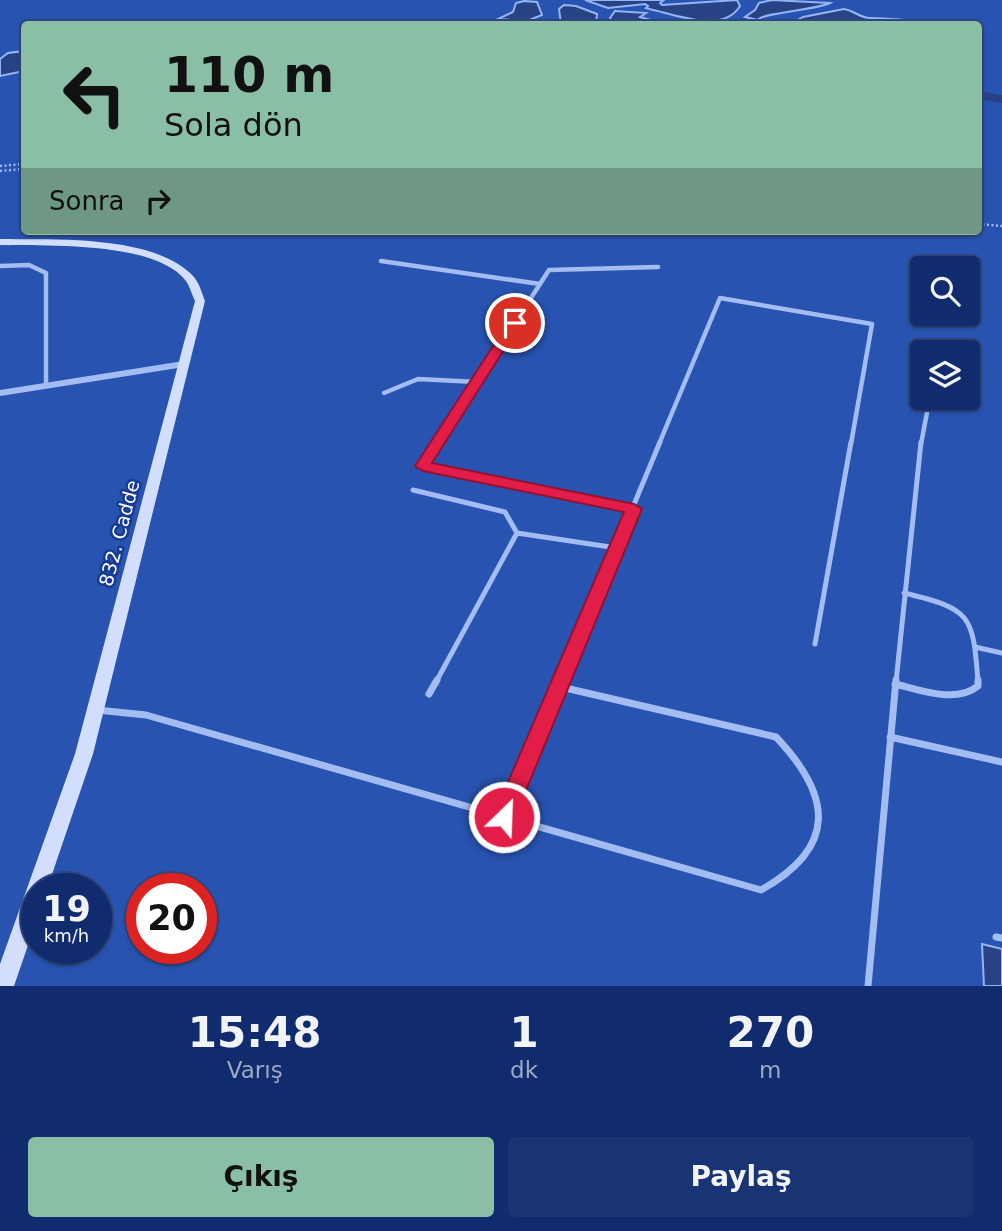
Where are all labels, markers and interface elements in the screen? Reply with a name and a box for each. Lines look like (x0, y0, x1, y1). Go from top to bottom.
text: 110 m (164, 47, 334, 104)
icon: left (49, 49, 140, 140)
text: Sola dön (164, 106, 303, 144)
icon: right (139, 182, 177, 220)
text: Sonra (49, 186, 125, 216)
map controls (910, 256, 980, 410)
button: search (910, 256, 980, 326)
pin (485, 293, 545, 353)
icon: arrive (496, 304, 534, 342)
button: layers (910, 340, 980, 410)
street label: 832. Cadde (94, 477, 144, 589)
position arrow (467, 780, 541, 854)
speed limit sign: 20 (126, 873, 217, 964)
text: 19 (42, 889, 91, 929)
text: km/h (44, 925, 89, 946)
text: 15:48 (188, 1008, 322, 1057)
text: 1 (509, 1008, 539, 1057)
text: 270 (726, 1008, 814, 1057)
text: Varış (227, 1057, 283, 1083)
text: dk (510, 1057, 538, 1083)
text: m (759, 1057, 782, 1083)
button: Çıkış (28, 1137, 494, 1217)
button: Paylaş (508, 1137, 974, 1217)

